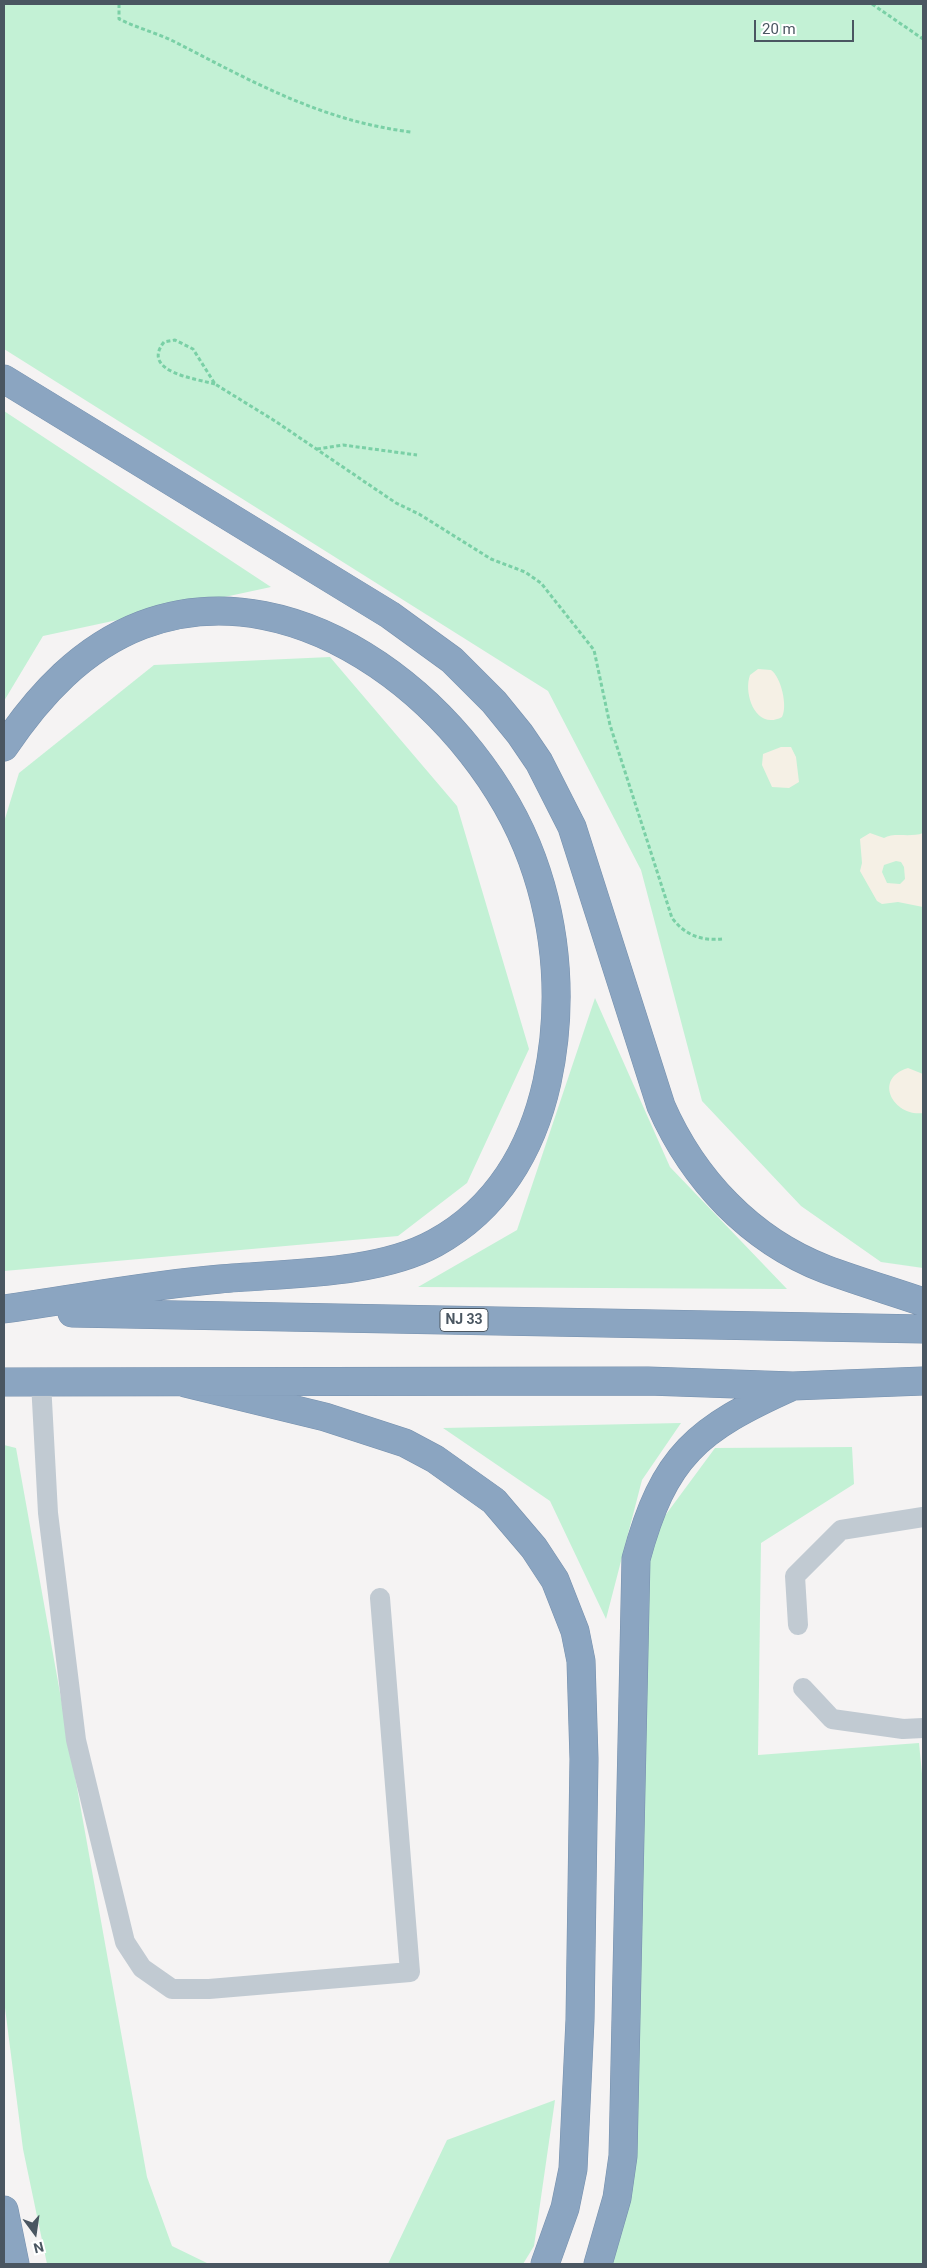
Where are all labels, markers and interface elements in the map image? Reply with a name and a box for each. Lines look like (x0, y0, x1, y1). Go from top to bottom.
scale bar (757, 10, 857, 42)
text: 20 m (762, 20, 796, 38)
road number: NJ 33 (440, 1308, 488, 1332)
north arrow (10, 2208, 60, 2258)
text: N (32, 2239, 45, 2257)

